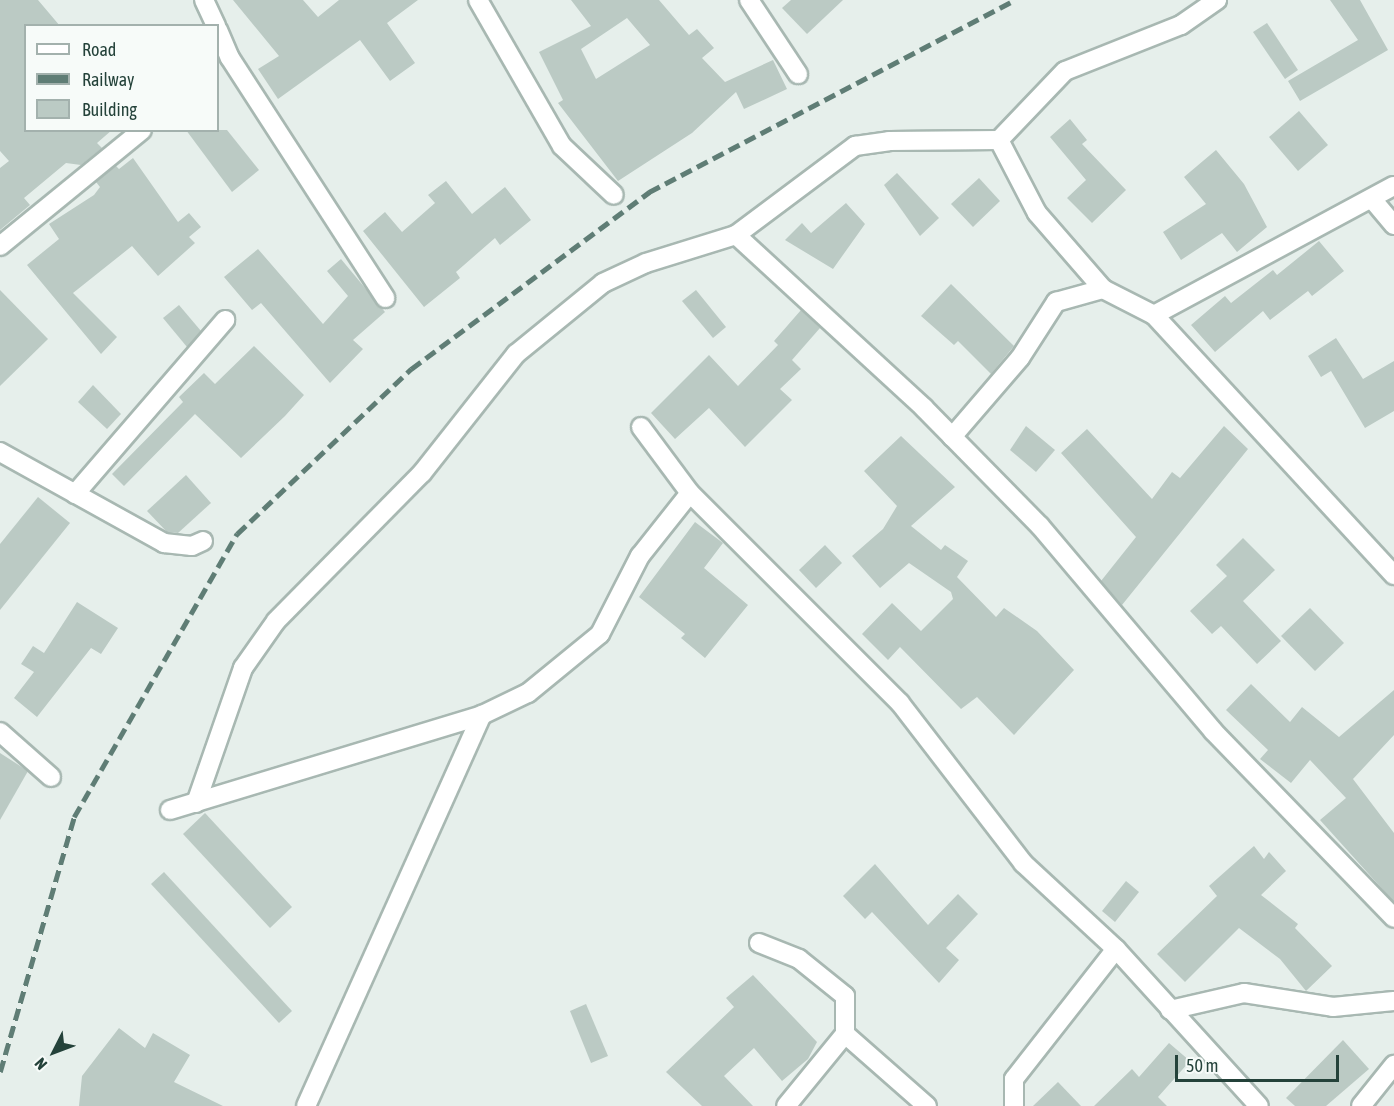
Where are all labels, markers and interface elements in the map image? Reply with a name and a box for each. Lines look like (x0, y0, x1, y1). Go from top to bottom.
legend (24, 24, 219, 132)
text: Road (82, 39, 116, 60)
text: Railway (82, 69, 134, 90)
text: Building (82, 99, 137, 120)
north arrow (24, 1022, 84, 1082)
scale bar (1178, 1043, 1342, 1081)
text: N (31, 1055, 50, 1074)
text: 50 m (1186, 1055, 1218, 1076)

